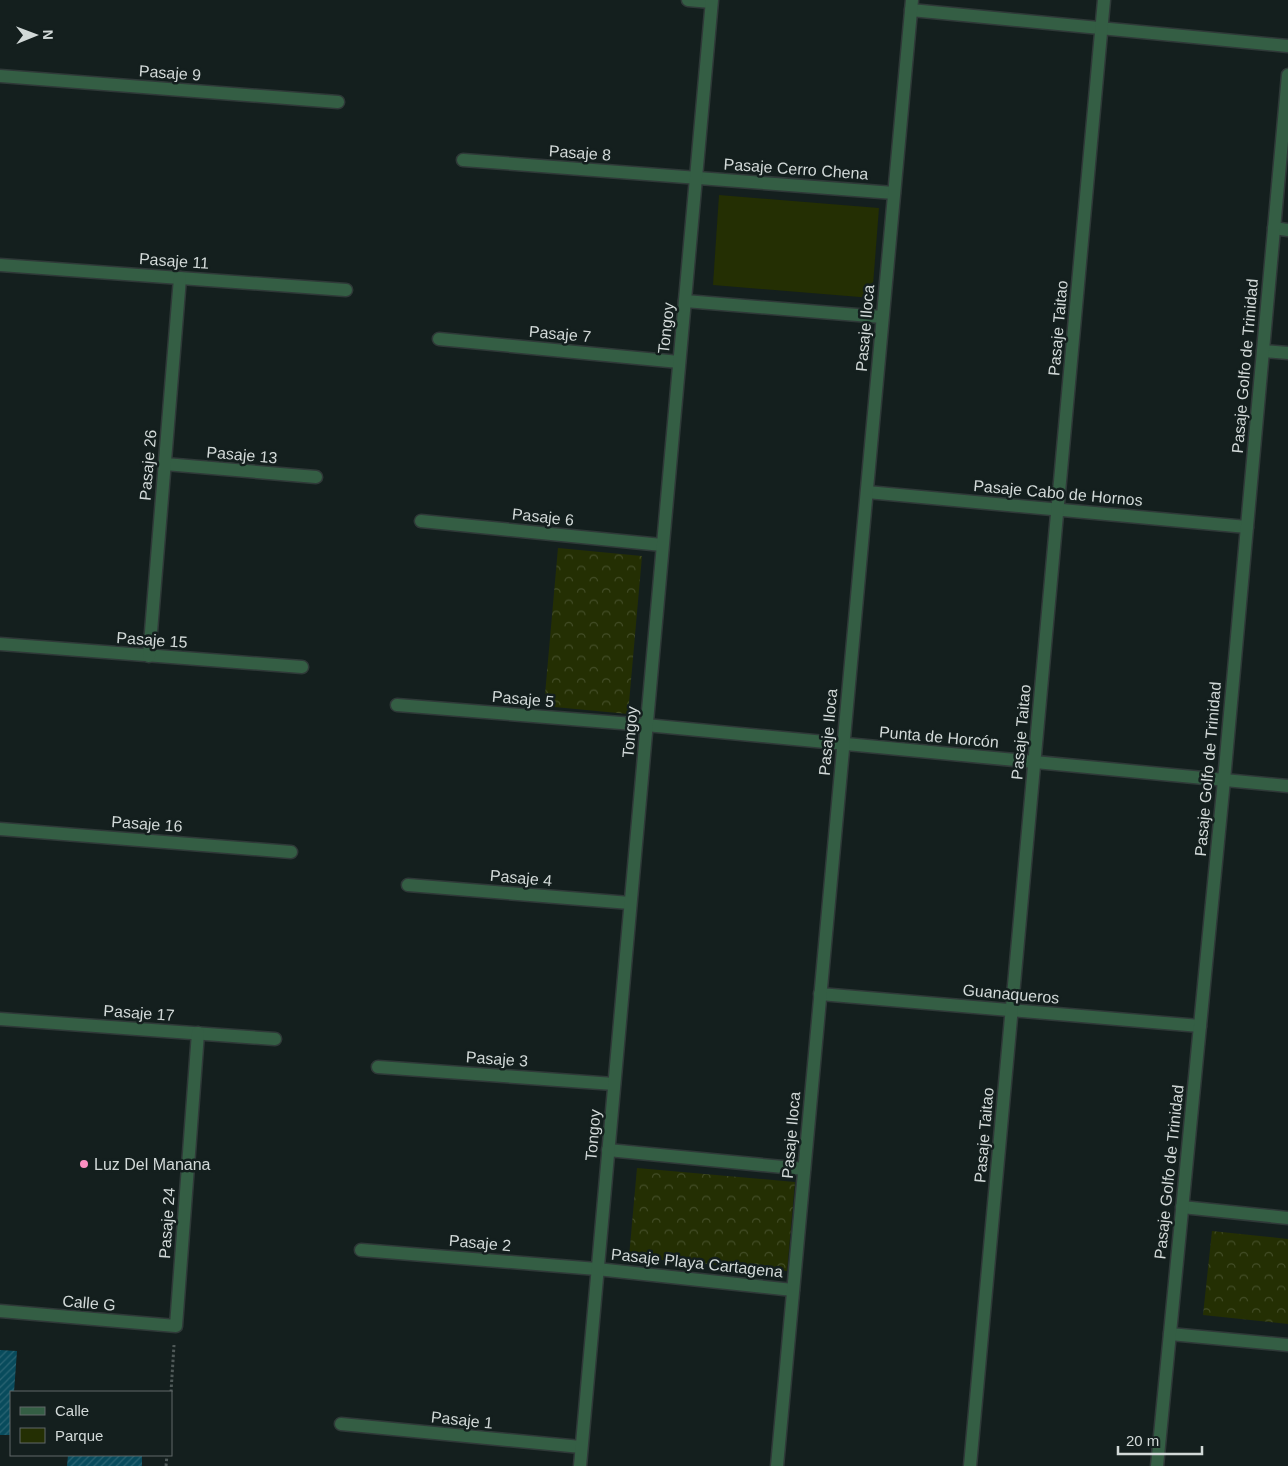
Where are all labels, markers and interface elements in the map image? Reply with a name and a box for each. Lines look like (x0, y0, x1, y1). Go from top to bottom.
north arrow (10, 10, 60, 60)
text: N (40, 30, 56, 40)
street label: Pasaje 9 (138, 62, 202, 84)
street label: Pasaje 8 (548, 142, 612, 164)
street label: Pasaje Cerro Chena (723, 155, 869, 183)
street label: Pasaje 11 (139, 250, 210, 272)
street label: Pasaje Golfo de Trinidad (1229, 278, 1261, 454)
street label: Pasaje Taitao (1045, 279, 1071, 376)
street label: Pasaje Iloca (853, 284, 877, 372)
street label: Tongoy (655, 301, 677, 355)
street label: Pasaje 7 (528, 323, 592, 345)
street label: Pasaje 26 (136, 429, 160, 501)
street label: Pasaje 13 (206, 443, 278, 467)
street label: Pasaje Cabo de Hornos (973, 477, 1143, 509)
street label: Pasaje 6 (511, 505, 575, 529)
street label: Pasaje 15 (116, 629, 188, 651)
street label: Pasaje Golfo de Trinidad (1192, 681, 1224, 857)
street label: Pasaje Taitao (1008, 683, 1034, 780)
street label: Pasaje 5 (491, 688, 555, 710)
street label: Pasaje Iloca (816, 688, 840, 776)
street label: Tongoy (619, 706, 641, 758)
street label: Punta de Horcón (878, 723, 1000, 751)
street label: Pasaje 16 (111, 813, 183, 835)
street label: Pasaje 4 (489, 867, 553, 889)
street label: Guanaqueros (962, 981, 1060, 1007)
street label: Pasaje 17 (103, 1002, 175, 1024)
street label: Pasaje 3 (465, 1048, 529, 1070)
street label: Pasaje Golfo de Trinidad (1151, 1084, 1187, 1260)
street label: Pasaje Taitao (971, 1086, 997, 1183)
street label: Pasaje Iloca (779, 1091, 803, 1179)
street label: Tongoy (582, 1109, 604, 1161)
place label: Luz Del Manana (94, 1156, 211, 1173)
marker: Luz Del Manana (78, 1158, 90, 1170)
street label: Pasaje 24 (156, 1187, 178, 1259)
street label: Pasaje 2 (448, 1232, 512, 1254)
street label: Pasaje Playa Cartagena (610, 1246, 784, 1280)
street label: Calle G (62, 1292, 116, 1314)
legend (10, 1391, 172, 1456)
text: Calle (55, 1402, 89, 1419)
street label: Pasaje 1 (430, 1408, 494, 1432)
scale bar (1118, 1424, 1202, 1456)
text: Parque (55, 1427, 103, 1444)
text: 20 m (1126, 1432, 1159, 1449)

